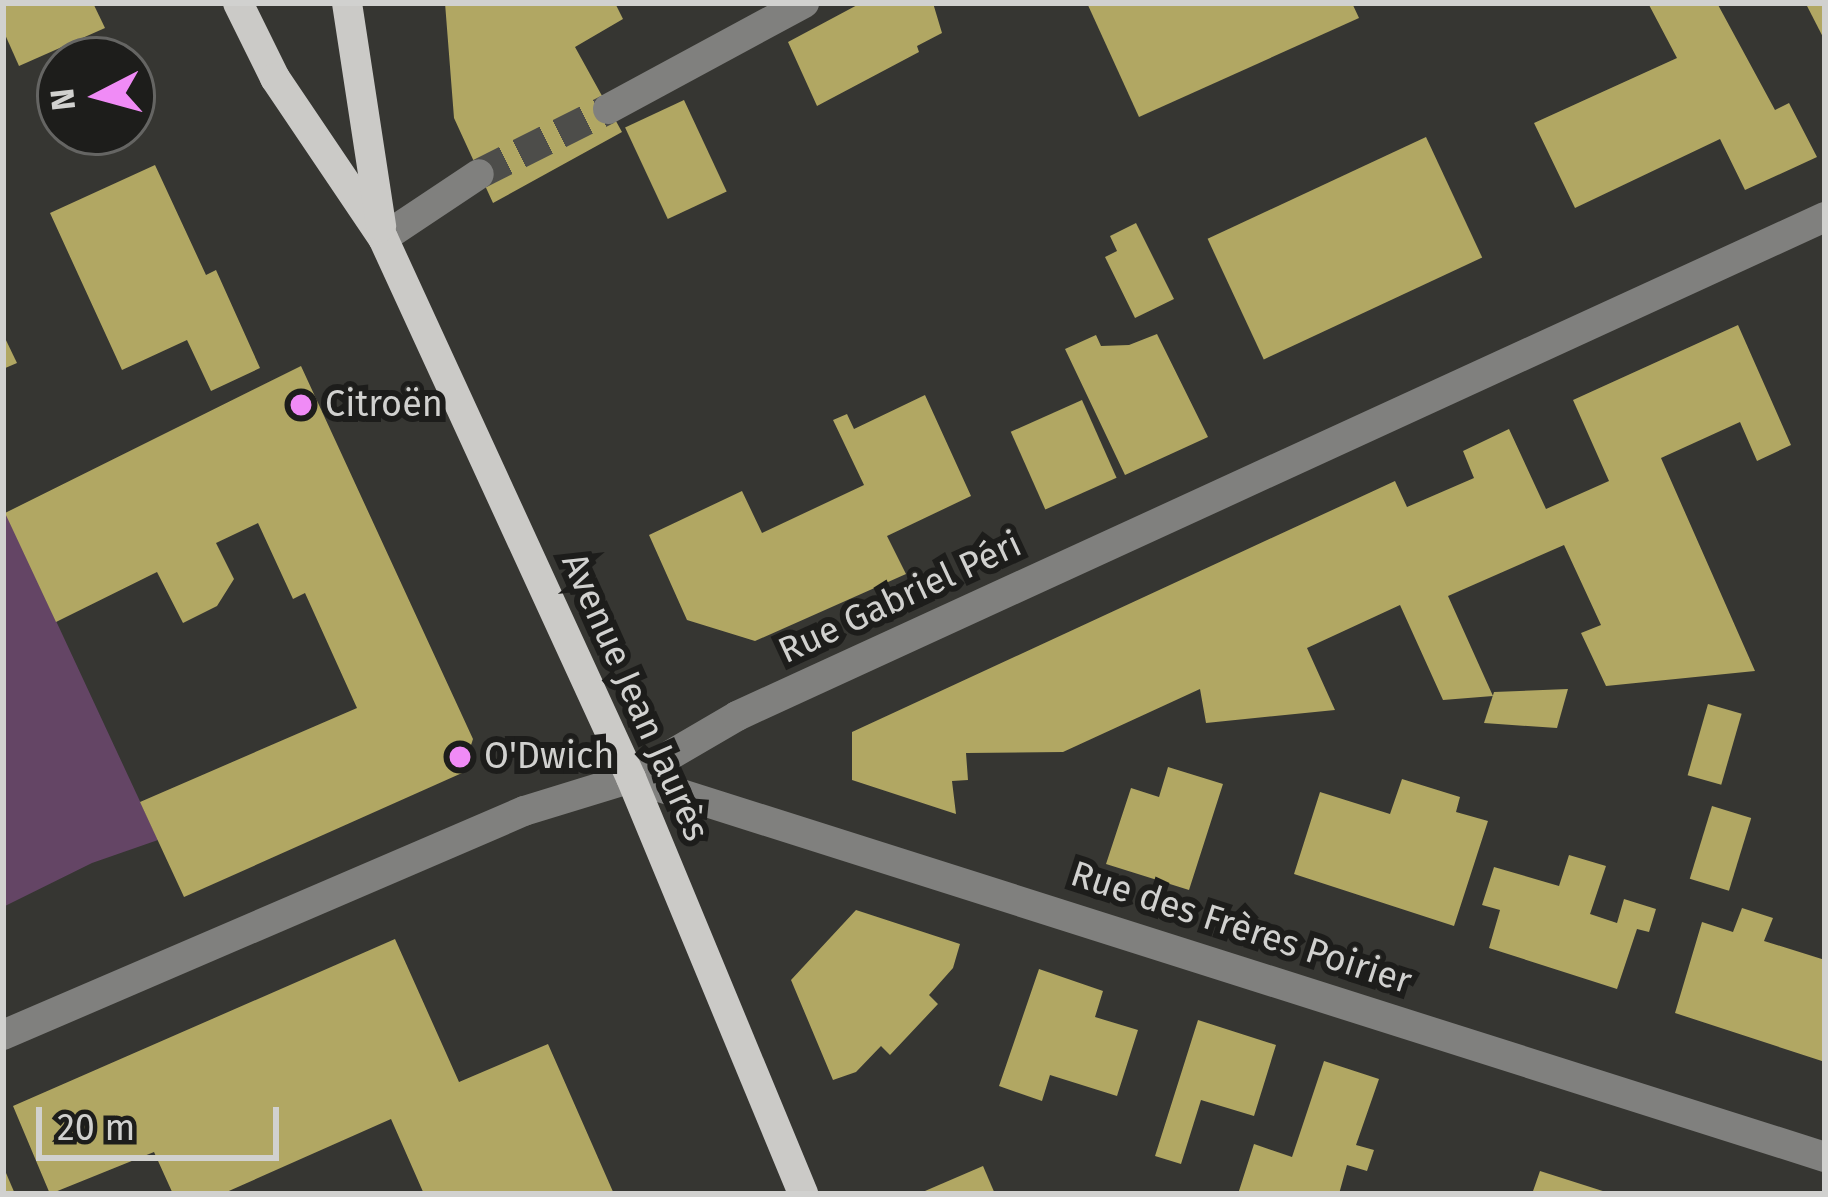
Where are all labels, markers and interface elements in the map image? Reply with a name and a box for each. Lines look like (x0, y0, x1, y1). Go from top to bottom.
north arrow (36, 36, 156, 156)
text: N (42, 86, 84, 112)
place label: Citroën (325, 383, 443, 427)
marker: Citroën (288, 392, 314, 418)
street label: Rue Gabriel Péri (772, 523, 1028, 673)
street label: Avenue Jean Jaurès (552, 547, 718, 847)
place label: O'Dwich (484, 735, 614, 779)
marker: O'Dwich (447, 744, 473, 770)
street label: Rue des Frères Poirier (1065, 853, 1417, 1003)
scale bar (42, 1083, 285, 1157)
text: 20 m (57, 1106, 135, 1150)

